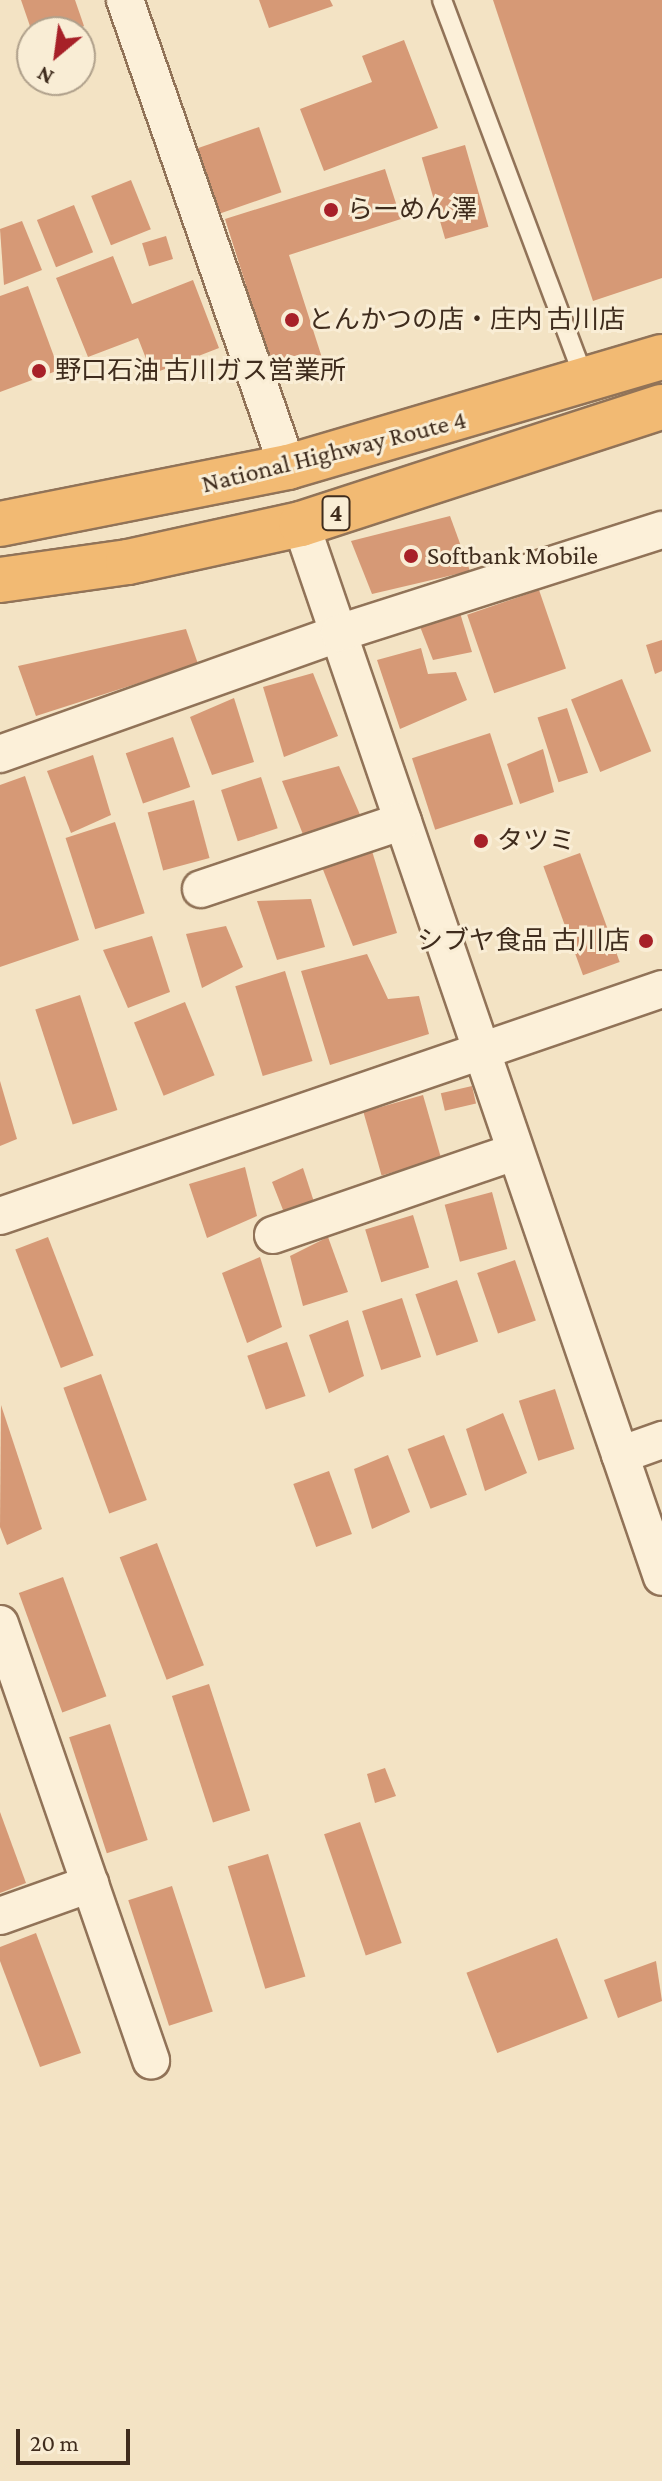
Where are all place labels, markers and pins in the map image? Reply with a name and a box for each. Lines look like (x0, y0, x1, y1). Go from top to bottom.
place label: らーめん澤 (347, 194, 477, 226)
marker: らーめん澤 (322, 201, 340, 219)
place label: とんかつの店・庄内 古川店 (308, 304, 625, 336)
marker: とんかつの店・庄内 古川店 (283, 311, 301, 329)
place label: 野口石油 古川ガス営業所 (55, 355, 346, 387)
marker: 野口石油 古川ガス営業所 (30, 362, 48, 380)
place label: Softbank Mobile (427, 540, 598, 572)
marker: Softbank Mobile (402, 547, 420, 565)
place label: タツミ (497, 825, 575, 857)
marker: タツミ (472, 832, 490, 850)
place label: シブヤ食品 古川店 (417, 925, 630, 957)
marker: シブヤ食品 古川店 (637, 932, 655, 950)

